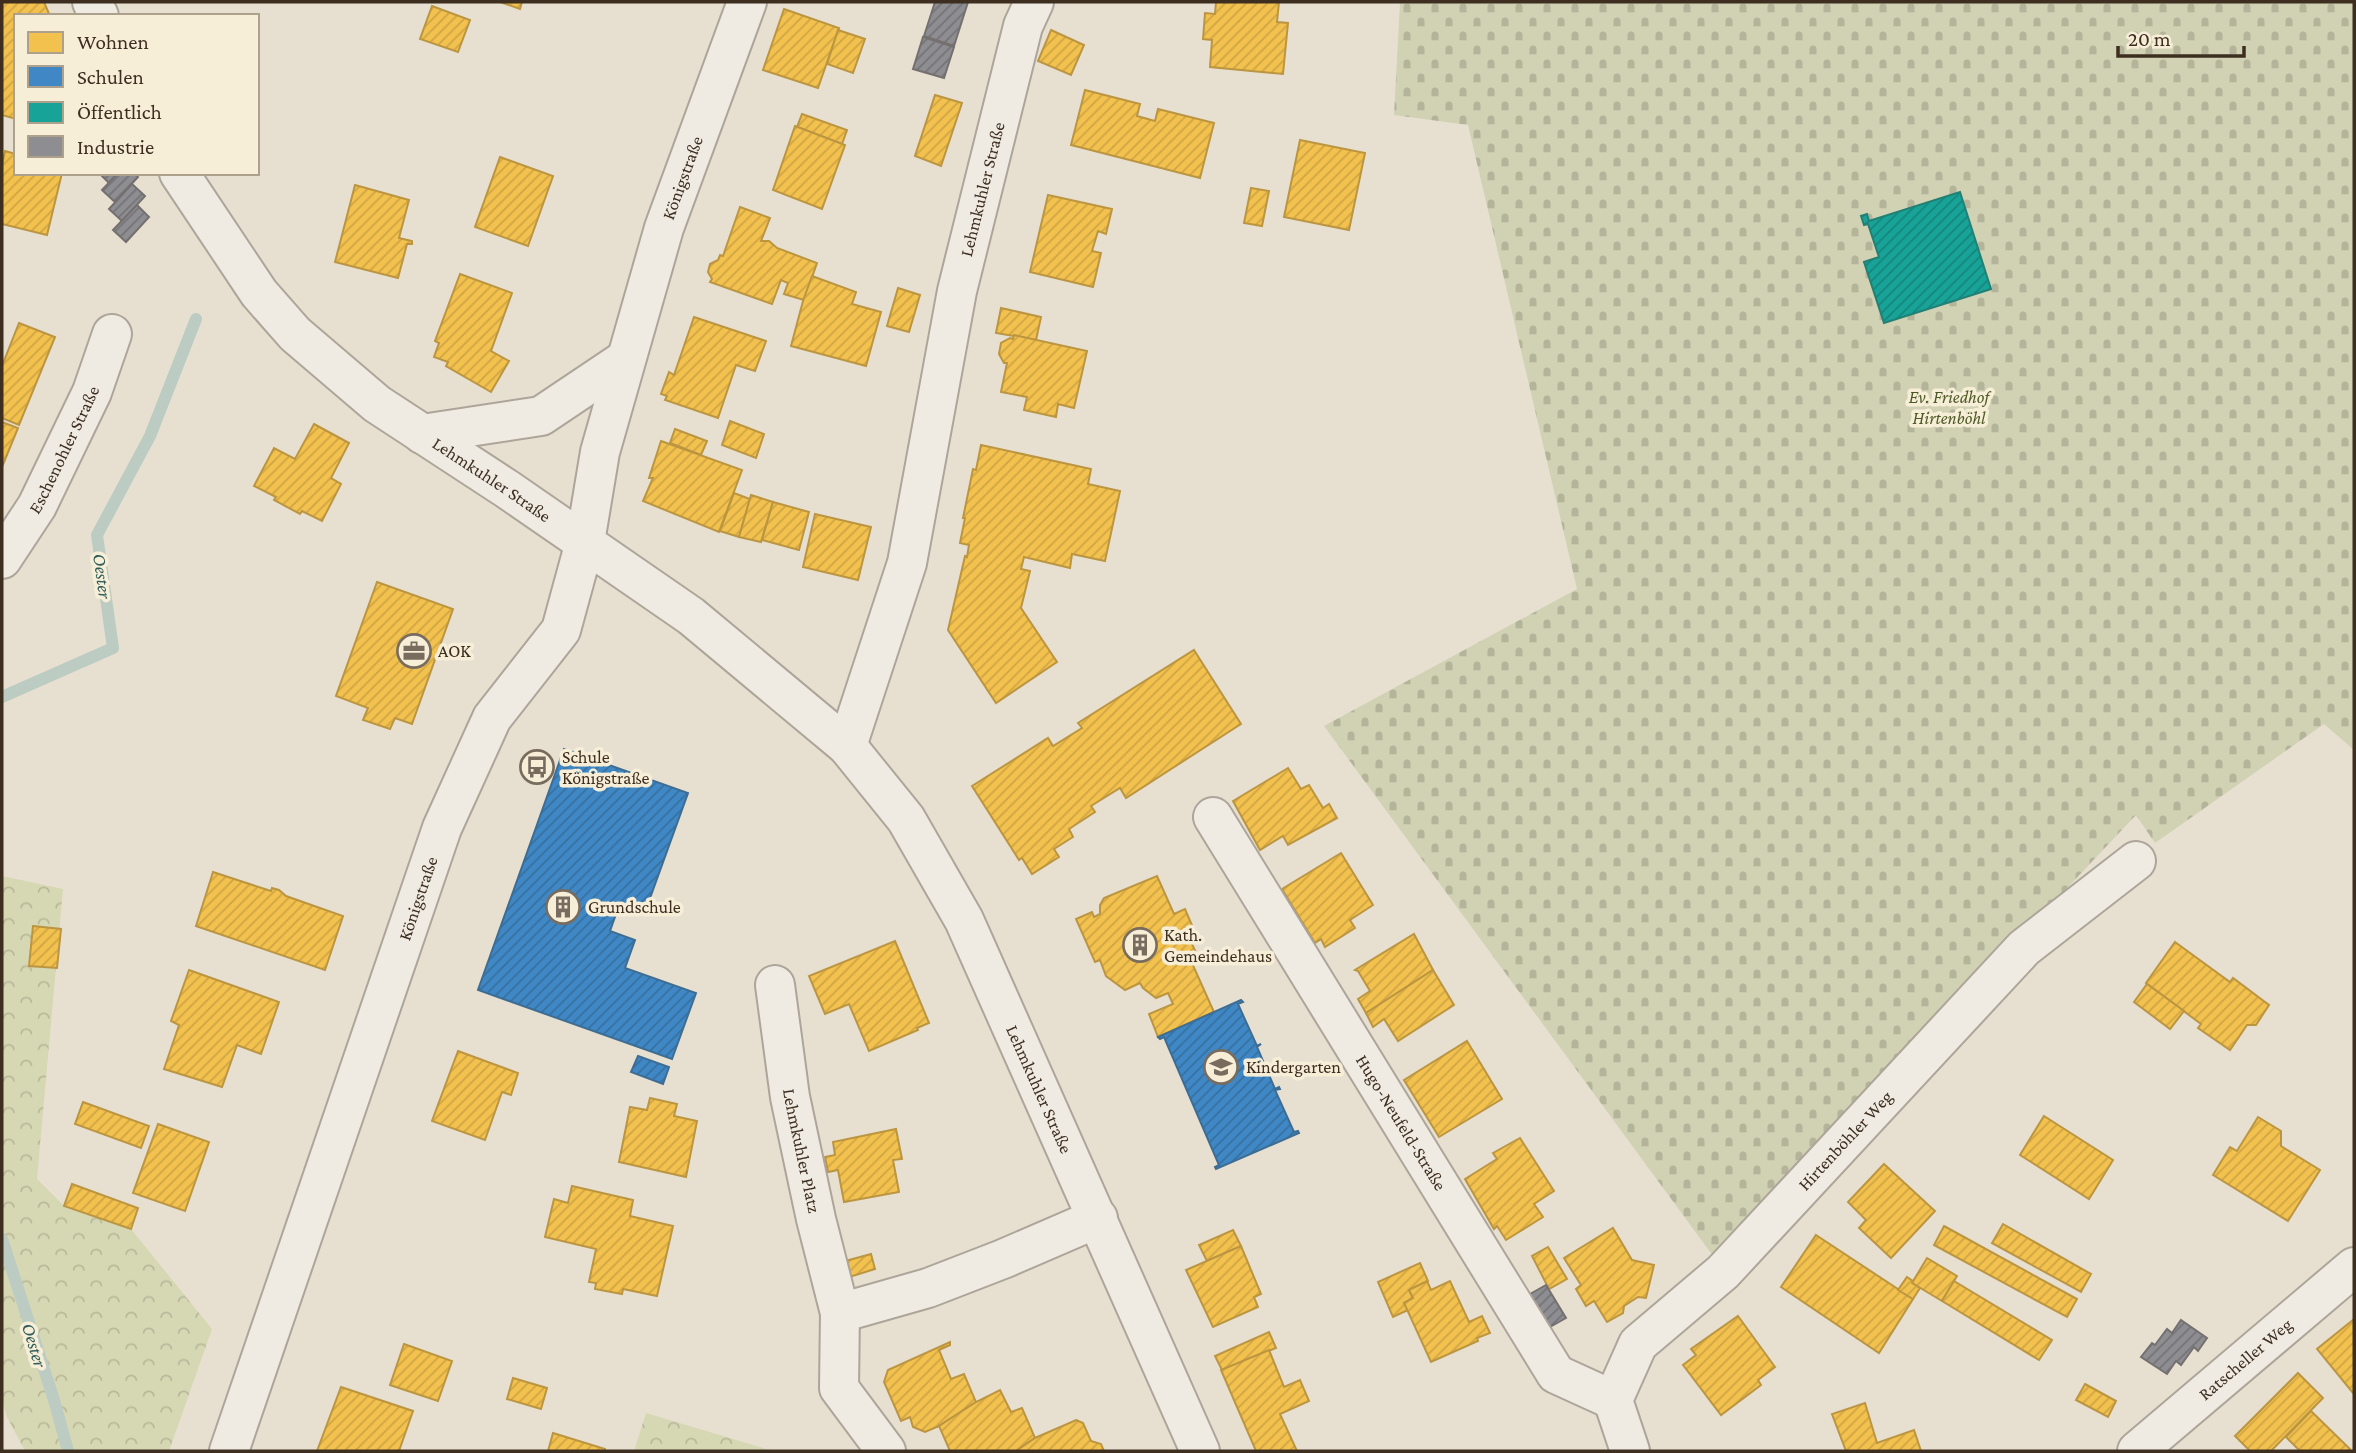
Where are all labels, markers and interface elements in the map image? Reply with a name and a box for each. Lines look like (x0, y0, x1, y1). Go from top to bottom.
legend (14, 14, 259, 175)
scale bar (2118, 14, 2244, 58)
text: 20 m (2128, 27, 2171, 51)
text: Wohnen (77, 30, 149, 54)
text: Schulen (77, 65, 144, 89)
text: Öffentlich (77, 100, 162, 124)
street label: Lehmkuhler Straße (956, 120, 1009, 259)
street label: Königstraße (658, 133, 707, 222)
text: Industrie (77, 135, 154, 159)
street label: Eschenohler Straße (25, 383, 103, 517)
park label: Ev. Friedhof Hirtenböhl (1909, 387, 1991, 428)
street label: Lehmkuhler Straße (429, 433, 555, 526)
water label: Oester (89, 552, 116, 601)
office icon: AOK (395, 632, 433, 670)
place label: AOK (438, 641, 471, 661)
place label: Schule Königstraße (562, 747, 649, 788)
bus stop icon: Schule Königstraße (518, 748, 556, 786)
street label: Königstraße (394, 854, 442, 943)
building icon: Grundschule (544, 888, 582, 926)
place label: Grundschule (588, 897, 681, 917)
place label: Kath. Gemeindehaus (1164, 925, 1272, 966)
building icon: Kath. Gemeindehaus (1121, 926, 1159, 964)
street label: Lehmkuhler Straße (1002, 1022, 1076, 1156)
school or university icon: Kindergarten (1202, 1048, 1240, 1086)
street label: Hugo-Neufeld-Straße (1352, 1051, 1451, 1194)
place label: Kindergarten (1246, 1057, 1341, 1077)
street label: Hirtenböhler Weg (1794, 1086, 1897, 1195)
street label: Lehmkuhler Platz (779, 1087, 825, 1215)
street label: Ratscheller Weg (2195, 1314, 2296, 1404)
water label: Oester (18, 1320, 52, 1371)

